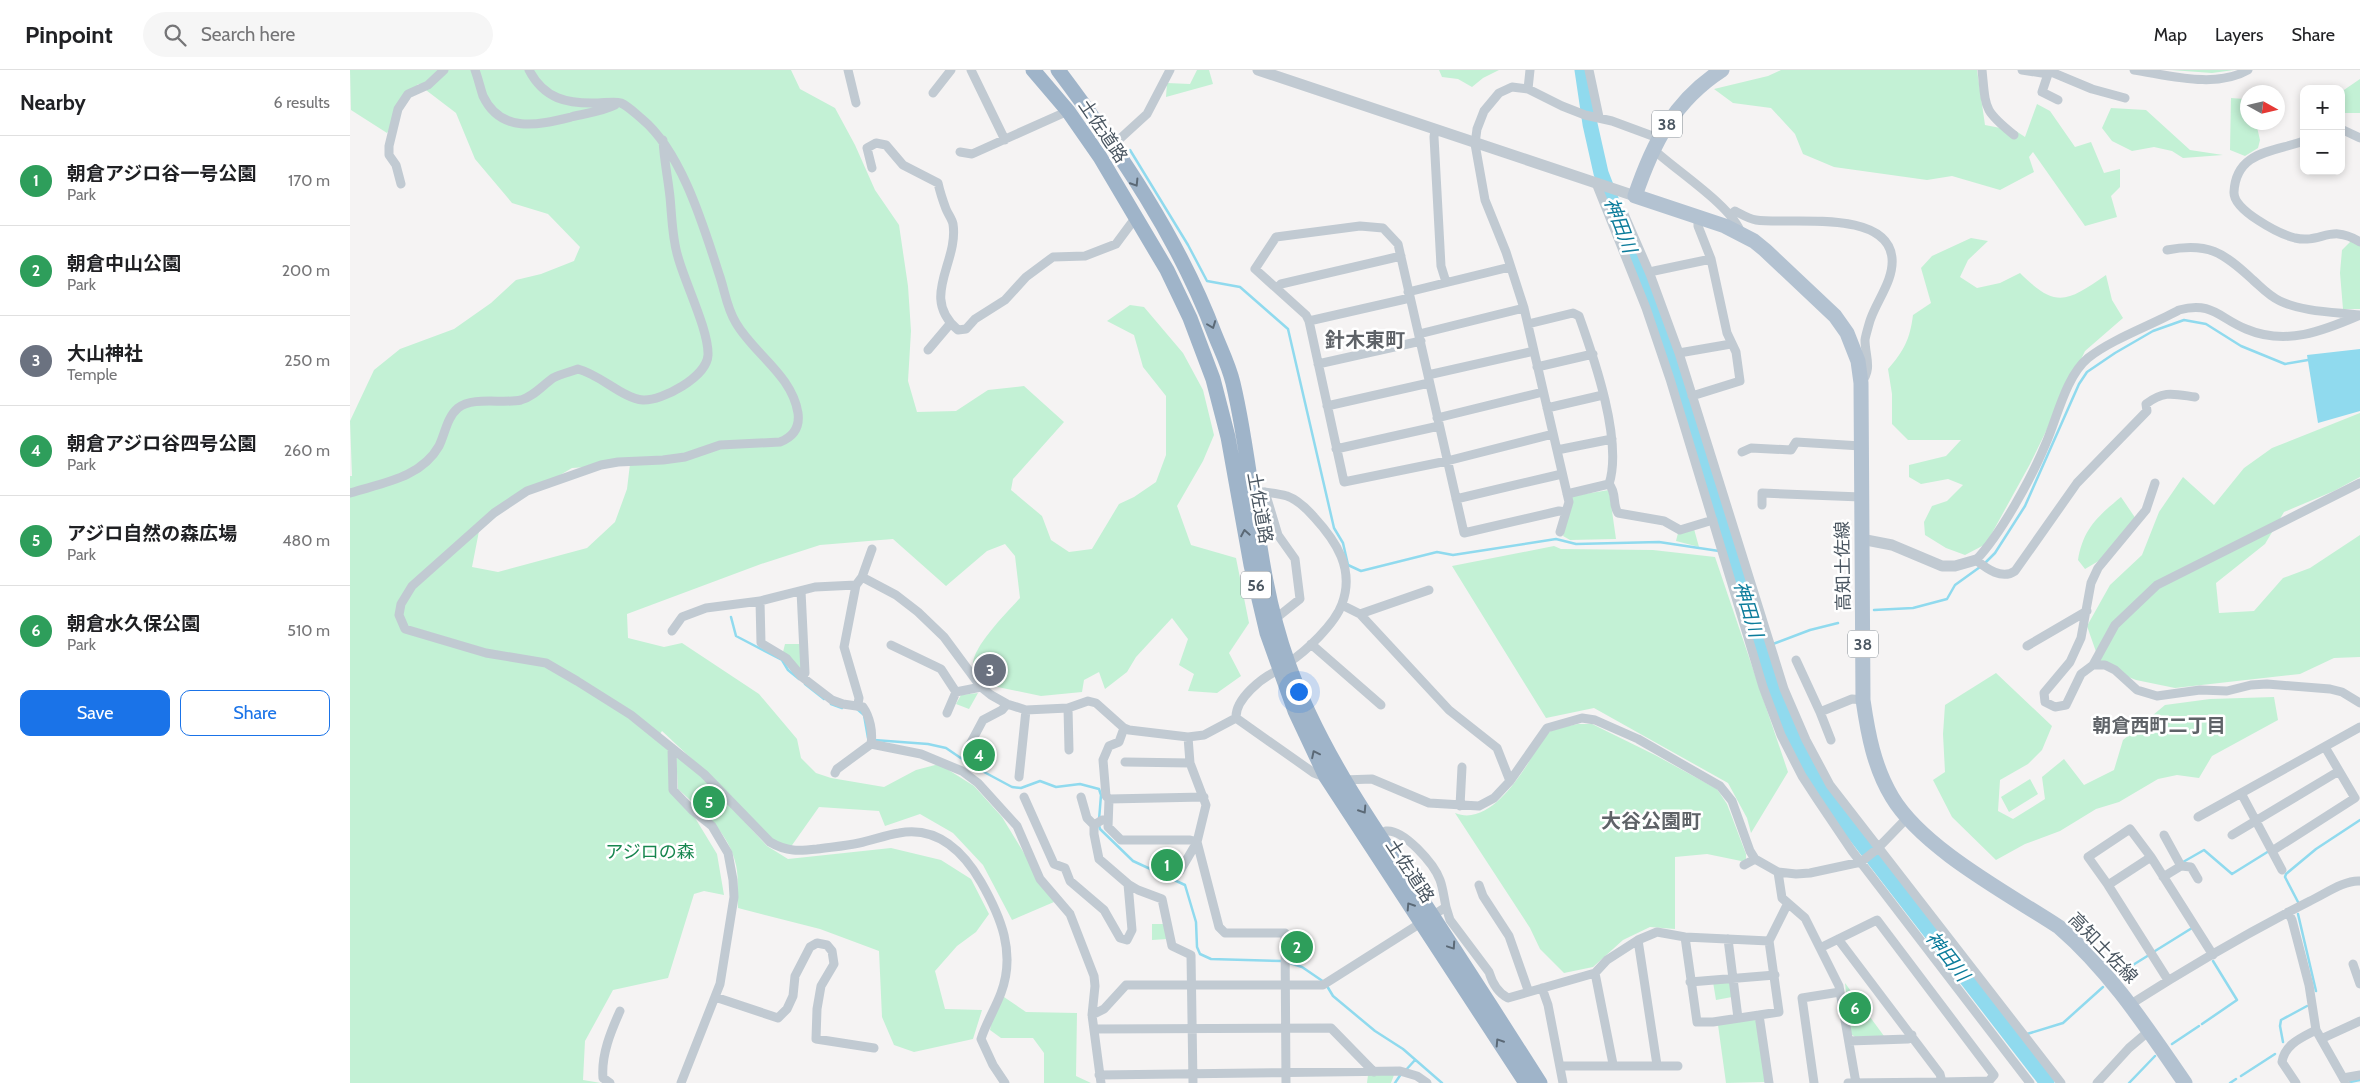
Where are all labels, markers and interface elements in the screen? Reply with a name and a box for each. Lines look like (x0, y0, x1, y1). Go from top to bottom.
search box (143, 12, 493, 57)
text: Pinpoint (25, 20, 113, 49)
icon: search (161, 21, 189, 49)
text: Search here (201, 23, 295, 46)
text: Map (2154, 24, 2187, 46)
text: Layers (2215, 24, 2264, 46)
text: Share (2292, 24, 2335, 46)
north arrow (2240, 85, 2285, 130)
map controls (2300, 85, 2345, 175)
button: + (2300, 85, 2345, 130)
text: Nearby (20, 90, 86, 115)
text: 6 results (274, 93, 330, 112)
street label: 土佐道路 (1074, 95, 1132, 167)
road number: 38 (1652, 111, 1682, 138)
button: − (2300, 130, 2345, 175)
text: 朝倉アジロ谷一号公園 (67, 162, 256, 185)
text: 1 (33, 171, 39, 190)
text: 170 m (288, 171, 330, 190)
one-way arrow (1129, 177, 1138, 186)
text: Park (67, 185, 96, 204)
water label: 神田川 (1600, 194, 1642, 258)
text: 朝倉中山公園 (67, 252, 181, 275)
text: 2 (32, 261, 40, 280)
text: 200 m (282, 261, 330, 280)
text: Park (67, 275, 96, 294)
one-way arrow (1206, 321, 1216, 329)
district label: 針木東町 (1325, 328, 1405, 352)
text: 大山神社 (67, 342, 143, 365)
text: 3 (32, 351, 40, 370)
text: 250 m (284, 351, 330, 370)
text: Temple (67, 365, 117, 384)
text: 朝倉アジロ谷四号公園 (67, 432, 256, 455)
text: 4 (31, 441, 41, 460)
text: 260 m (284, 441, 330, 460)
text: Park (67, 455, 96, 474)
street label: 土佐道路 (1243, 471, 1277, 545)
street label: 高知土佐線 (1831, 521, 1855, 611)
text: アジロ自然の森広場 (67, 522, 237, 545)
one-way arrow (1241, 529, 1251, 537)
text: 5 (32, 531, 40, 550)
text: 480 m (282, 531, 330, 550)
text: Park (67, 545, 96, 564)
road number: 56 (1241, 572, 1271, 598)
water label: 神田川 (1729, 579, 1768, 642)
text: 朝倉水久保公園 (67, 612, 200, 635)
text: 6 (32, 621, 41, 640)
text: 510 m (287, 621, 330, 640)
road number: 38 (1848, 630, 1878, 658)
text: Park (67, 635, 96, 654)
pin: 3 (974, 651, 1006, 689)
your location (1286, 679, 1312, 705)
button: Save (20, 690, 170, 736)
button: Share (180, 690, 330, 736)
district label: 朝倉西町二丁目 (2092, 714, 2226, 737)
pin: 4 (963, 736, 995, 774)
one-way arrow (1311, 750, 1321, 759)
pin: 5 (693, 783, 725, 821)
one-way arrow (1356, 804, 1366, 813)
district label: 大谷公園町 (1601, 809, 1701, 833)
street label: 土佐道路 (1381, 835, 1439, 907)
park label: アジロの森 (605, 841, 695, 863)
pin: 1 (1151, 846, 1183, 884)
one-way arrow (1407, 902, 1417, 911)
street label: 高知土佐線 (2064, 908, 2142, 988)
water label: 神田川 (1921, 927, 1975, 987)
pin: 2 (1281, 928, 1313, 966)
one-way arrow (1446, 940, 1455, 949)
pin: 6 (1839, 989, 1871, 1027)
one-way arrow (1496, 1038, 1505, 1048)

